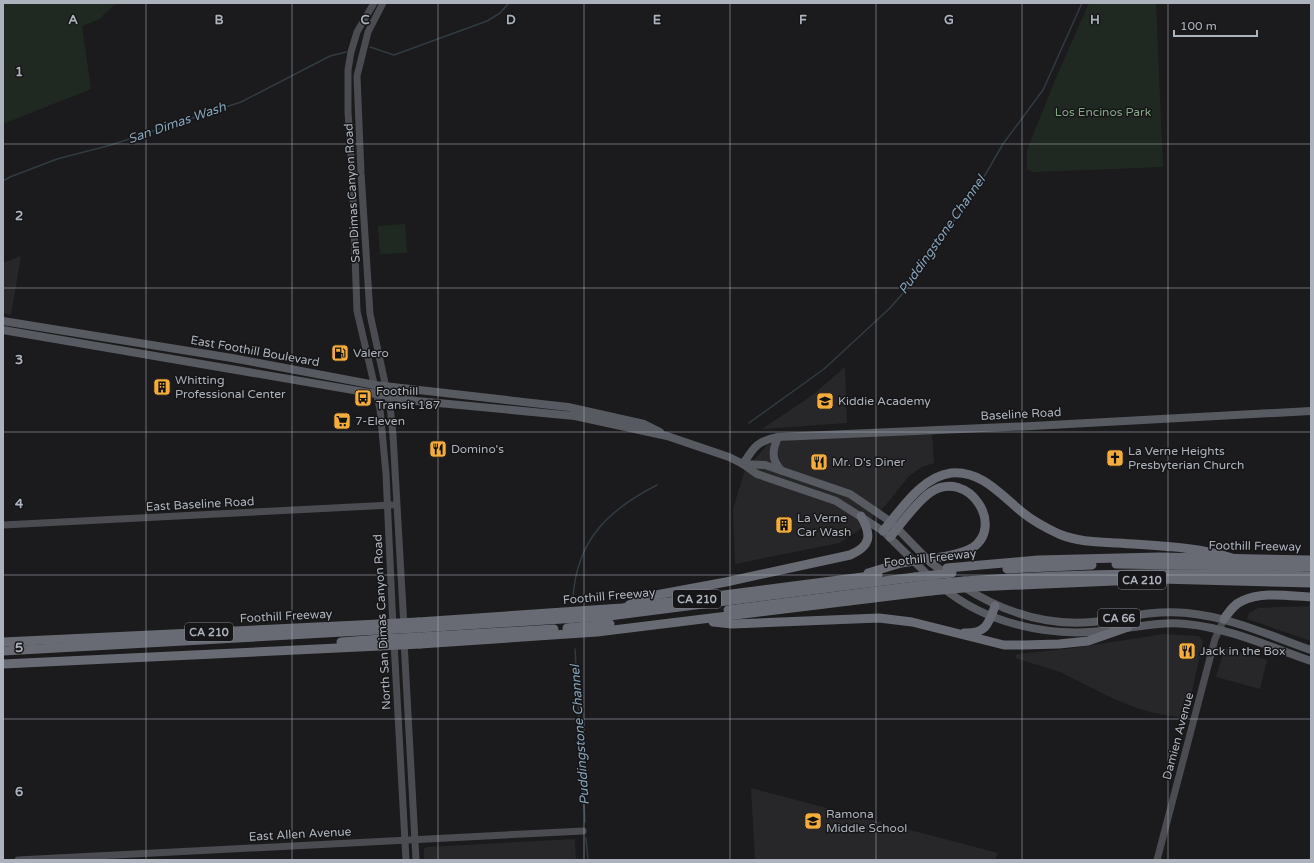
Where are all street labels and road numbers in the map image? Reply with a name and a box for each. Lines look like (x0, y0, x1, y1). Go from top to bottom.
street label: San Dimas Canyon Road (341, 123, 363, 263)
street label: East Foothill Boulevard (189, 333, 321, 369)
street label: Baseline Road (980, 405, 1062, 423)
street label: East Baseline Road (145, 494, 255, 514)
street label: North San Dimas Canyon Road (370, 534, 394, 710)
street label: Foothill Freeway (1209, 538, 1302, 554)
street label: Foothill Freeway (883, 546, 977, 570)
road number: CA 210 (1118, 571, 1166, 589)
street label: Foothill Freeway (562, 585, 656, 607)
road number: CA 210 (673, 590, 721, 608)
street label: Foothill Freeway (239, 607, 333, 625)
road number: CA 66 (1098, 609, 1140, 627)
road number: CA 210 (185, 623, 233, 641)
street label: Damien Avenue (1160, 691, 1196, 781)
street label: East Allen Avenue (248, 824, 352, 844)

